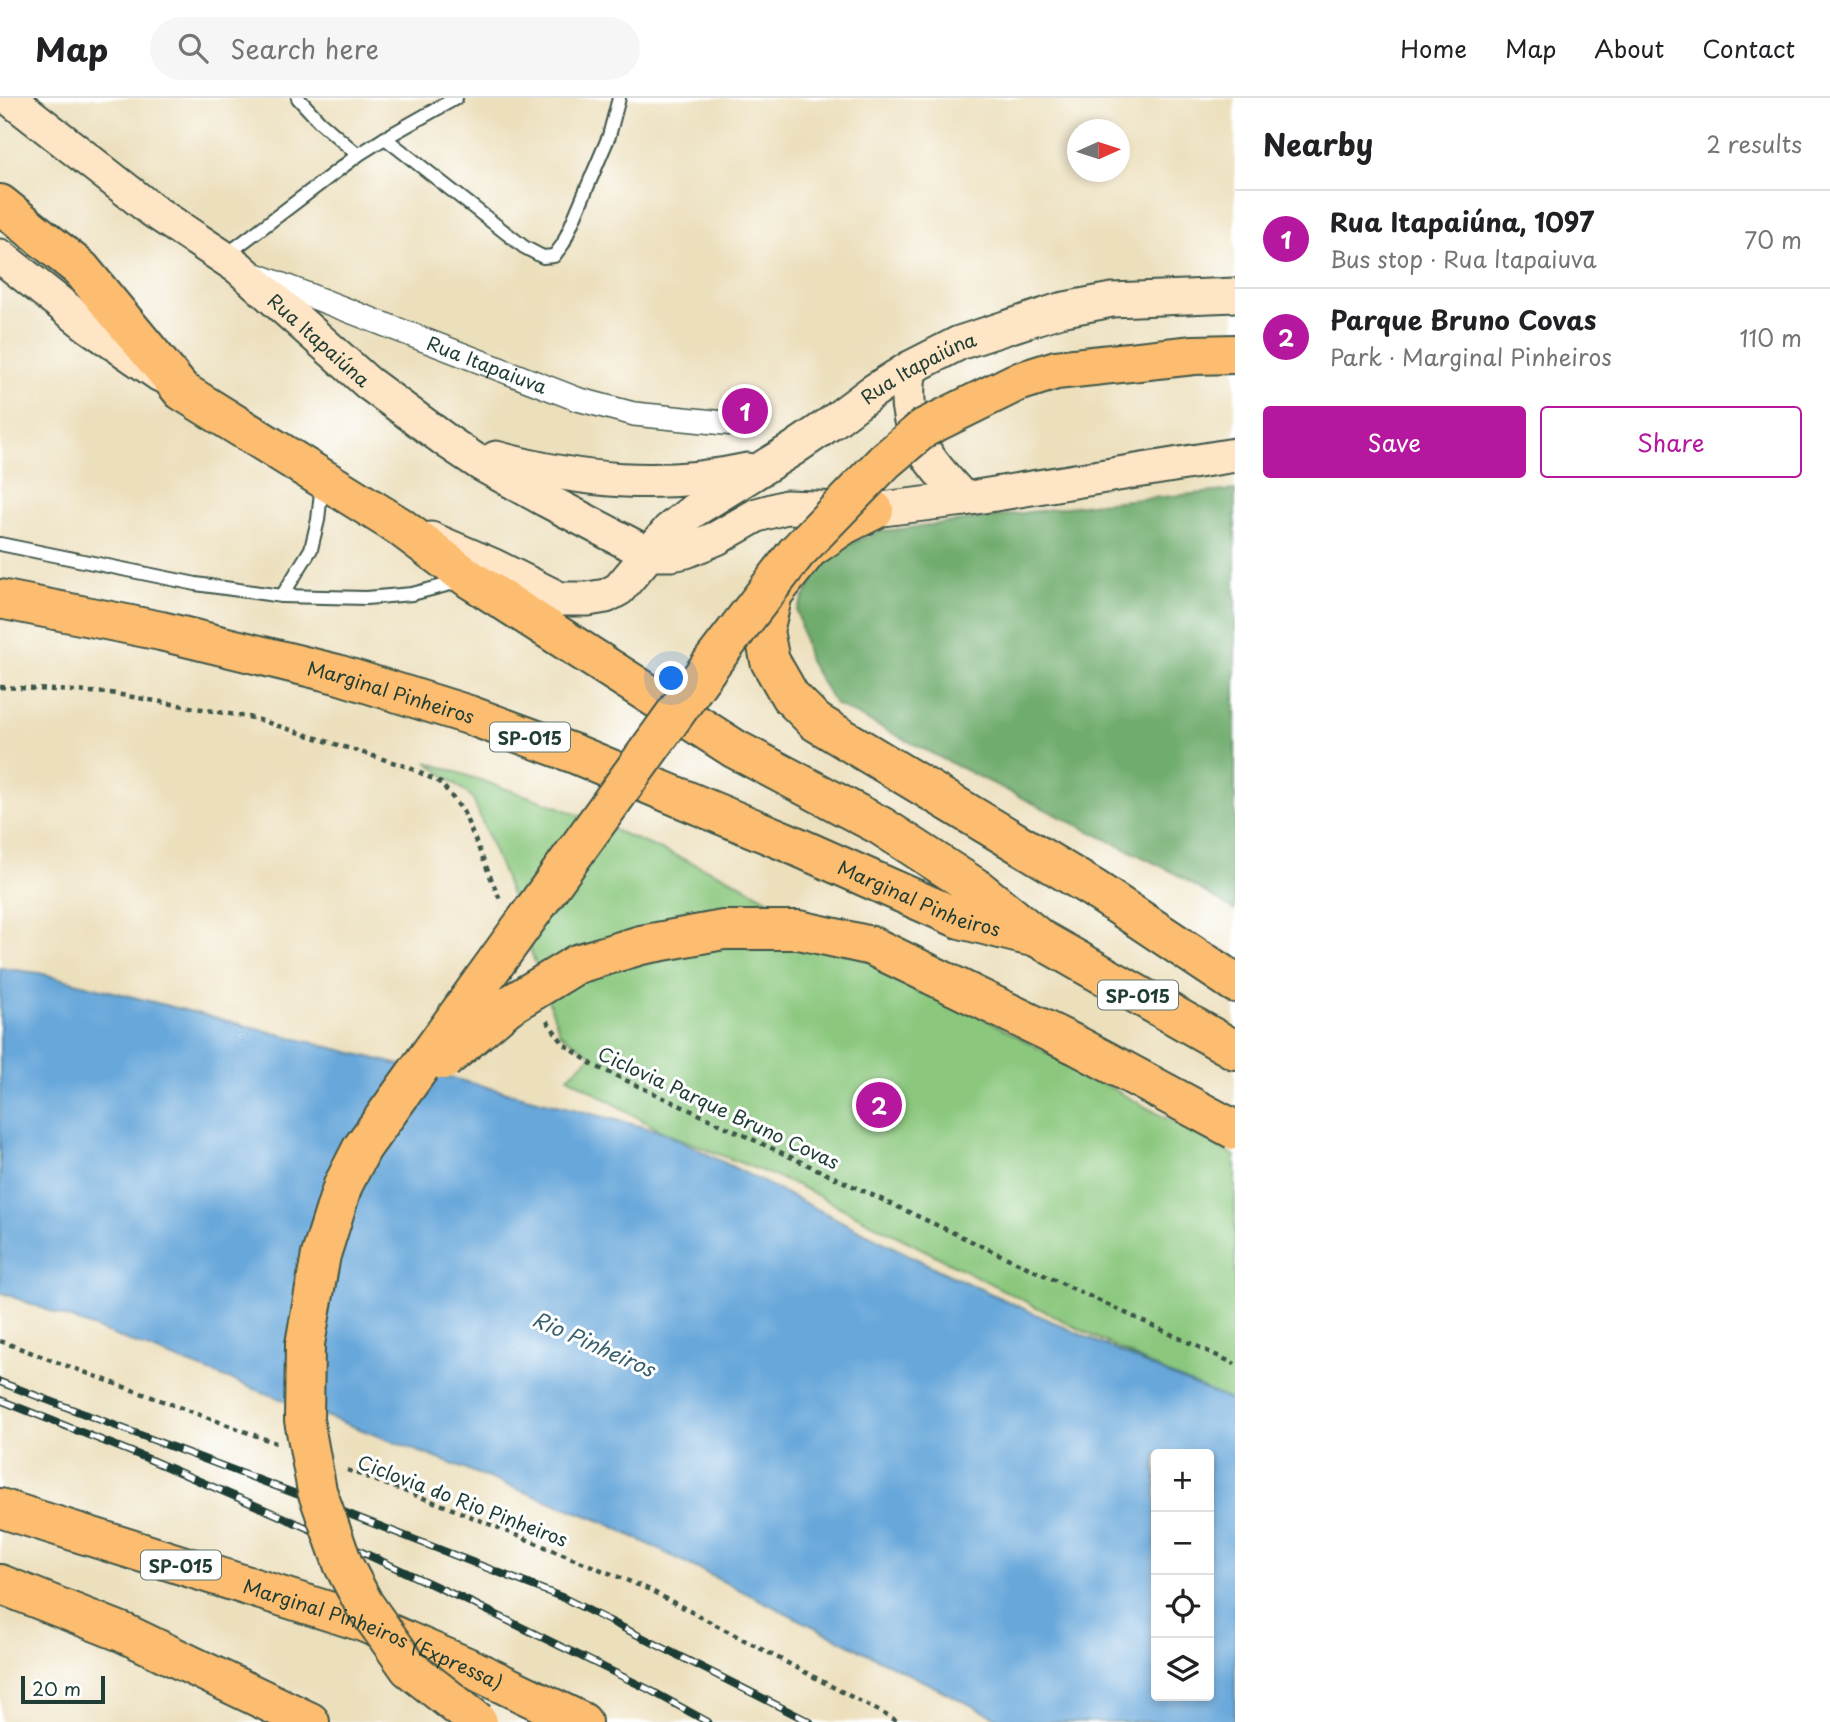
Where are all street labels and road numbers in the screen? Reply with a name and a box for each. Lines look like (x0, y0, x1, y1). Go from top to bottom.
street label: Rua Itapaiúna (262, 286, 377, 393)
street label: Rua Itapaiúna (854, 324, 980, 410)
street label: Rua Itapaiuva (423, 328, 552, 400)
street label: Marginal Pinheiros (305, 653, 479, 730)
road number: SP-015 (490, 722, 570, 752)
street label: Marginal Pinheiros (834, 853, 1003, 943)
road number: SP-015 (1098, 980, 1178, 1010)
street label: Ciclovia Parque Bruno Covas (594, 1039, 844, 1175)
street label: Ciclovia do Rio Pinheiros (354, 1447, 572, 1553)
road number: SP-015 (141, 1550, 221, 1580)
street label: Marginal Pinheiros (Expressa) (240, 1571, 508, 1696)

